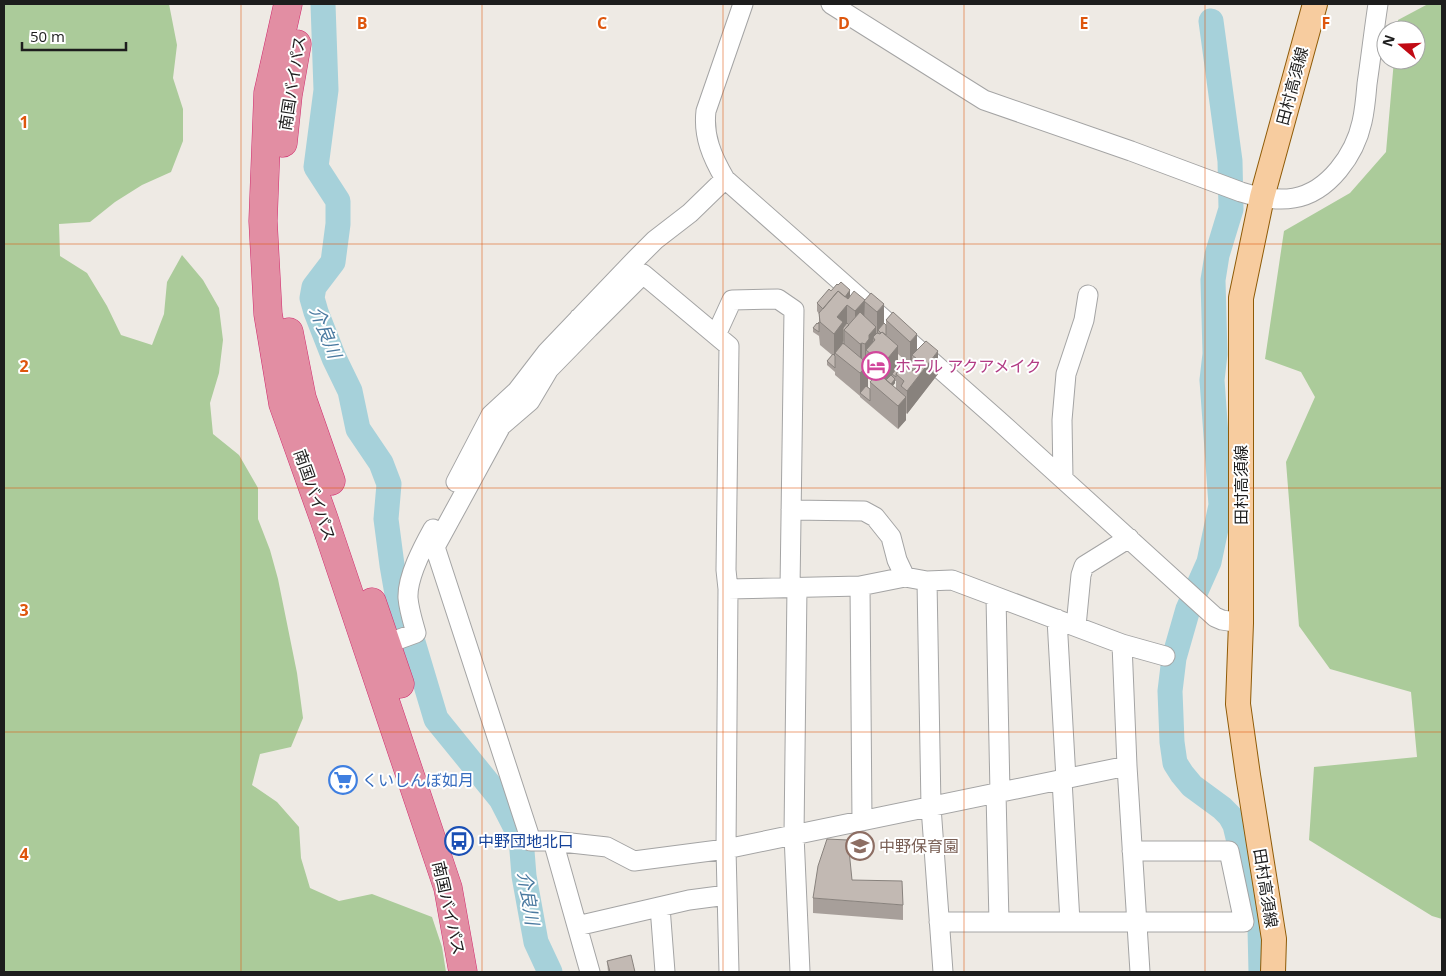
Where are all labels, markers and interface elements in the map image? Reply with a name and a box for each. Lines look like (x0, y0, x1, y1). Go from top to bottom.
text: B (357, 12, 367, 34)
text: C (597, 12, 607, 34)
text: D (838, 12, 850, 34)
text: E (1080, 12, 1089, 34)
text: F (1322, 12, 1330, 34)
scale bar (22, 20, 126, 52)
north arrow (1376, 20, 1426, 70)
text: 50 m (30, 26, 65, 46)
text: N (1377, 32, 1399, 49)
street label: 南国バイパス (274, 34, 310, 132)
street label: 田村高須線 (1271, 45, 1313, 127)
text: 1 (19, 111, 29, 133)
water label: 介良川 (305, 302, 348, 363)
hotel icon: ホテル アクアメイク (861, 351, 891, 381)
text: 2 (19, 355, 29, 377)
place label: ホテル アクアメイク (895, 355, 1041, 377)
street label: 田村高須線 (1230, 445, 1252, 525)
street label: 南国バイパス (289, 446, 341, 544)
text: 3 (19, 599, 29, 621)
supermarket icon: くいしんぼ如月 (328, 765, 358, 795)
place label: くいしんぼ如月 (362, 769, 474, 791)
bus stop icon: 中野団地北口 (444, 826, 474, 856)
place label: 中野団地北口 (478, 830, 574, 852)
school or university icon: 中野保育園 (845, 831, 875, 861)
place label: 中野保育園 (879, 835, 959, 857)
text: 4 (19, 843, 29, 865)
street label: 田村高須線 (1249, 847, 1283, 929)
street label: 南国バイパス (428, 859, 470, 957)
water label: 介良川 (513, 869, 545, 929)

